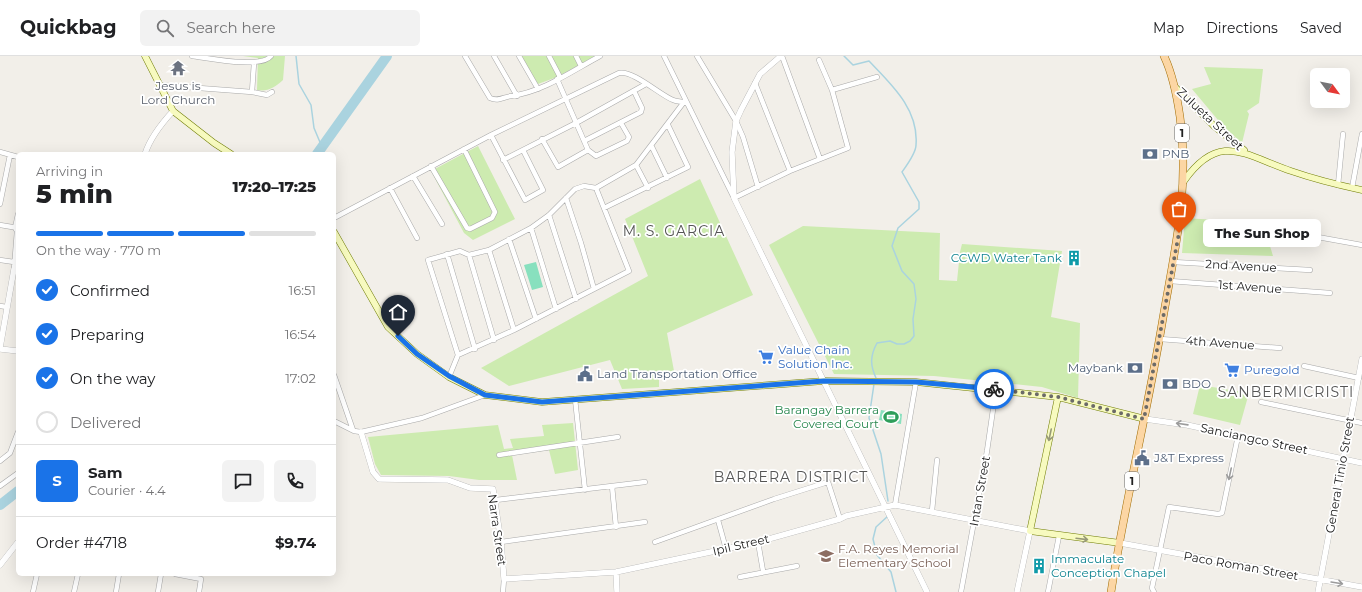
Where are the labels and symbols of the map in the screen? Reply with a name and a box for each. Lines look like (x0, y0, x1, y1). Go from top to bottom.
temple icon: Jesus is Lord Church (169, 59, 187, 77)
north arrow (1310, 68, 1350, 108)
place label: Jesus is Lord Church (141, 78, 215, 107)
street label: Zulueta Street (1174, 84, 1247, 153)
road number: 1 (1175, 124, 1189, 142)
bank icon: PNB (1141, 145, 1159, 163)
place label: PNB (1162, 146, 1189, 161)
pin (1162, 192, 1196, 233)
callout: The Sun Shop (1203, 219, 1321, 247)
district label: M. S. GARCIA (623, 222, 725, 240)
building icon: CCWD Water Tank (1065, 249, 1083, 267)
place label: CCWD Water Tank (951, 250, 1063, 265)
street label: 2nd Avenue (1205, 256, 1277, 275)
street label: 1st Avenue (1218, 277, 1282, 296)
pin (381, 295, 415, 336)
street label: 4th Avenue (1185, 333, 1255, 352)
place label: Value Chain Solution Inc. (778, 342, 852, 371)
supermarket icon: Value Chain Solution Inc. (757, 348, 775, 366)
bank icon: Maybank (1126, 359, 1144, 377)
place label: Maybank (1068, 360, 1124, 375)
supermarket icon: Puregold (1223, 361, 1241, 379)
place label: Puregold (1244, 362, 1300, 377)
public building icon: Land Transportation Office (576, 365, 594, 383)
place label: Land Transportation Office (597, 366, 757, 381)
courier (974, 369, 1014, 409)
bank icon: BDO (1161, 375, 1179, 393)
place label: BDO (1182, 376, 1211, 391)
district label: SANBERMICRISTI (1218, 383, 1354, 401)
place label: Barangay Barrera Covered Court (774, 402, 879, 431)
sports icon: Barangay Barrera Covered Court (882, 408, 900, 426)
street label: General Tinio Street (1322, 415, 1357, 534)
one-way arrow (1176, 420, 1189, 428)
street label: Sanciangco Street (1199, 420, 1309, 457)
one-way arrow (1046, 429, 1054, 442)
public building icon: J&T Express (1133, 449, 1151, 467)
place label: J&T Express (1153, 450, 1224, 465)
street label: Intan Street (966, 455, 993, 527)
one-way arrow (1225, 467, 1233, 480)
district label: BARRERA DISTRICT (714, 468, 868, 486)
road number: 1 (1125, 472, 1139, 490)
street label: Narra Street (485, 493, 510, 567)
street label: Ipil Street (711, 531, 771, 558)
one-way arrow (1075, 535, 1088, 543)
place label: F.A. Reyes Memorial Elementary School (838, 541, 959, 570)
school or university icon: F.A. Reyes Memorial Elementary School (817, 547, 835, 565)
street label: Paco Roman Street (1182, 548, 1300, 583)
place label: Immaculate Conception Chapel (1051, 551, 1166, 580)
building icon: Immaculate Conception Chapel (1030, 557, 1048, 575)
one-way arrow (1330, 580, 1343, 588)

